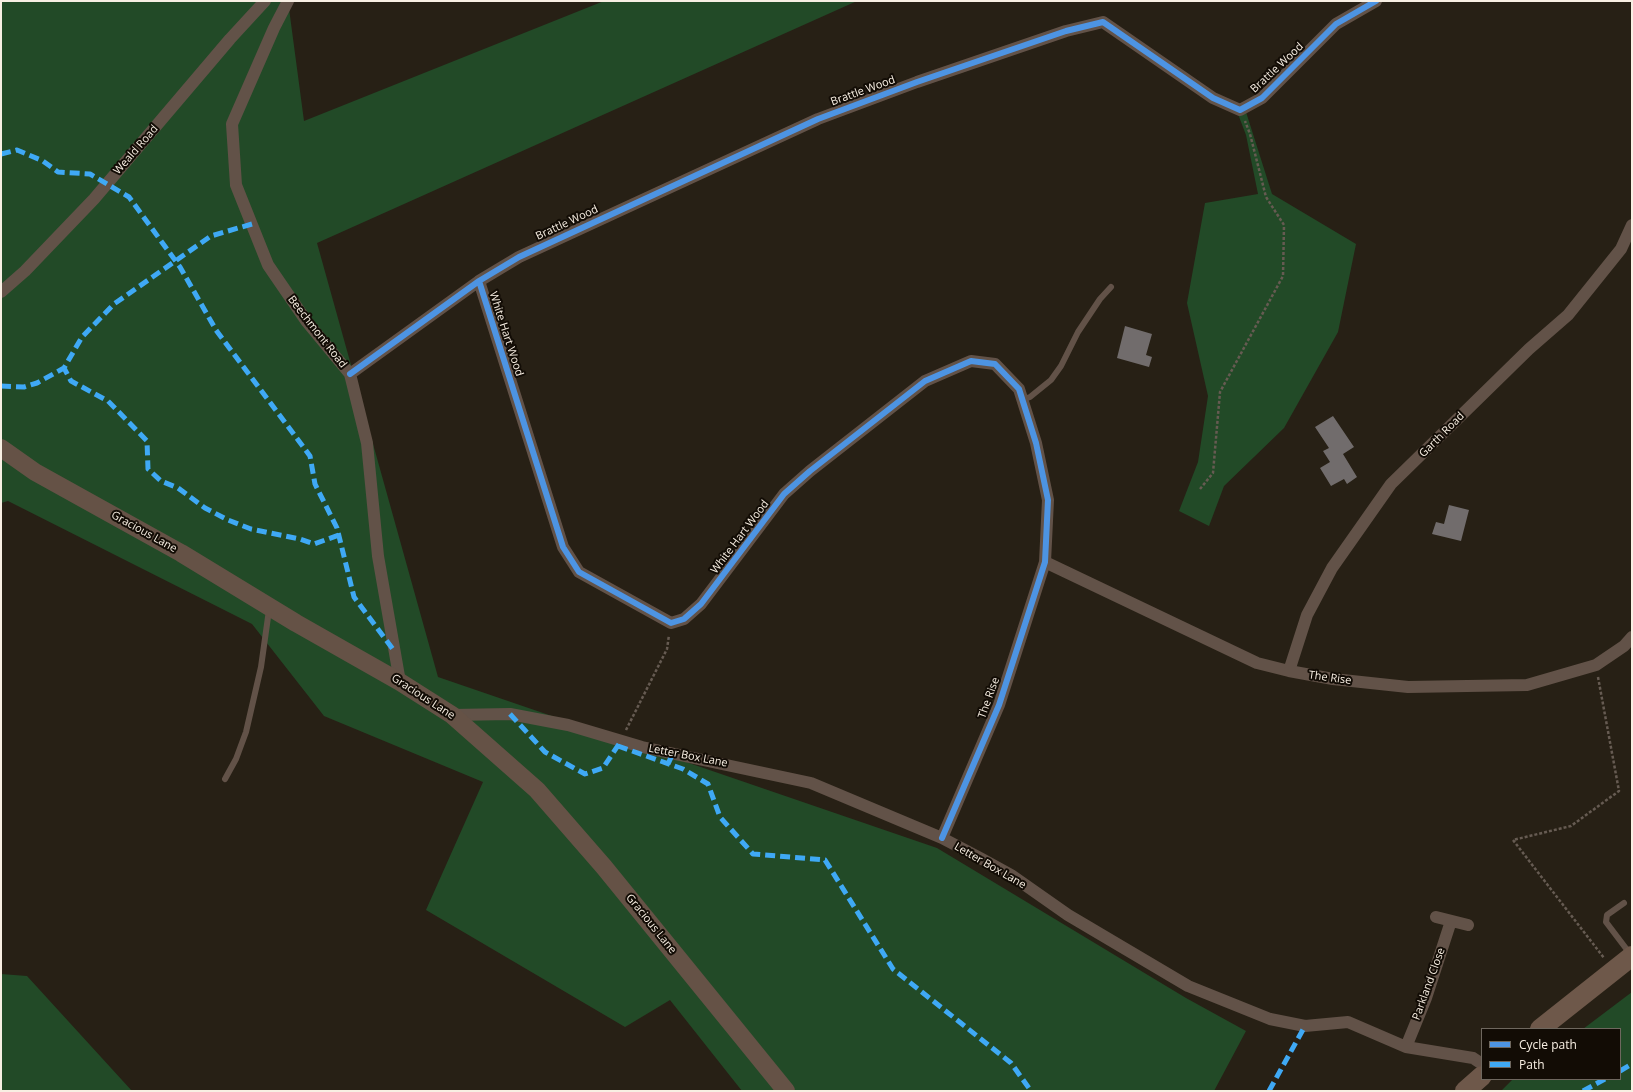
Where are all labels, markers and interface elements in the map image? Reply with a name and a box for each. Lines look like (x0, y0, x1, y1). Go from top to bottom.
street label: Brattle Wood (1248, 40, 1306, 96)
street label: Brattle Wood (829, 73, 897, 109)
street label: Weald Road (111, 123, 161, 177)
street label: Brattle Wood (534, 203, 600, 243)
street label: White Hart Wood (486, 290, 526, 378)
street label: Beechmont Road (285, 293, 349, 371)
street label: Garth Road (1417, 410, 1467, 460)
street label: White Hart Wood (708, 498, 772, 576)
street label: Gracious Lane (109, 509, 179, 555)
street label: The Rise (1308, 668, 1352, 688)
street label: Gracious Lane (389, 672, 457, 722)
street label: The Rise (975, 676, 1003, 720)
street label: Letter Box Lane (647, 742, 729, 770)
street label: Letter Box Lane (952, 840, 1028, 892)
street label: Gracious Lane (623, 892, 679, 956)
street label: Parkland Close (1410, 946, 1448, 1022)
legend (1481, 1028, 1621, 1080)
text: Cycle path (1519, 1036, 1577, 1053)
text: Path (1519, 1056, 1545, 1073)

